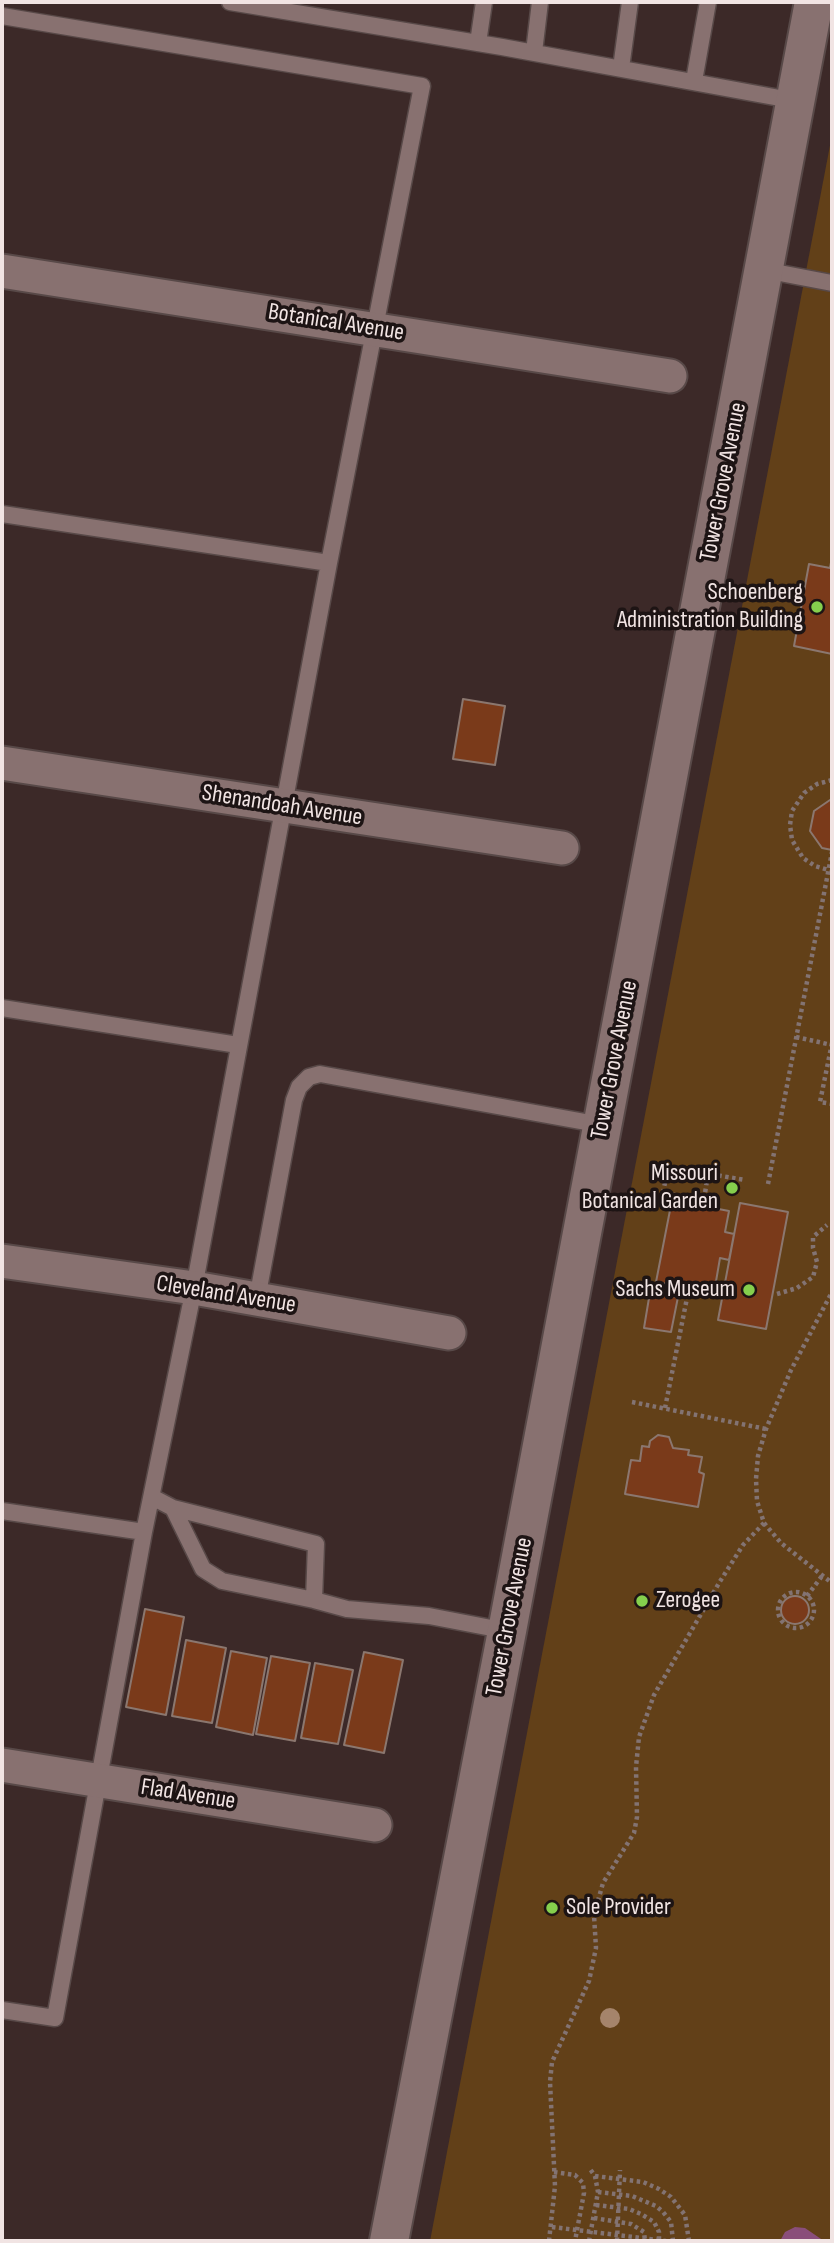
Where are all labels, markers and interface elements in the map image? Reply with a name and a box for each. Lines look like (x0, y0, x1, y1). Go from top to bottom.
street label: Botanical Avenue (266, 298, 406, 348)
street label: Tower Grove Avenue (694, 400, 754, 564)
place label: Schoenberg Administration Building (617, 579, 803, 635)
marker: Schoenberg Administration Building (809, 599, 825, 615)
street label: Shenandoah Avenue (200, 779, 364, 833)
street label: Tower Grove Avenue (585, 978, 645, 1142)
place label: Missouri Botanical Garden (582, 1160, 718, 1216)
marker: Missouri Botanical Garden (724, 1180, 740, 1196)
street label: Cleveland Avenue (154, 1270, 298, 1320)
place label: Sachs Museum (615, 1276, 735, 1304)
marker: Sachs Museum (741, 1282, 757, 1298)
street label: Tower Grove Avenue (480, 1535, 540, 1699)
place label: Zerogee (656, 1587, 720, 1615)
marker: Zerogee (634, 1593, 650, 1609)
street label: Flad Avenue (139, 1773, 237, 1817)
place label: Sole Provider (566, 1894, 671, 1922)
marker: Sole Provider (544, 1900, 560, 1916)

